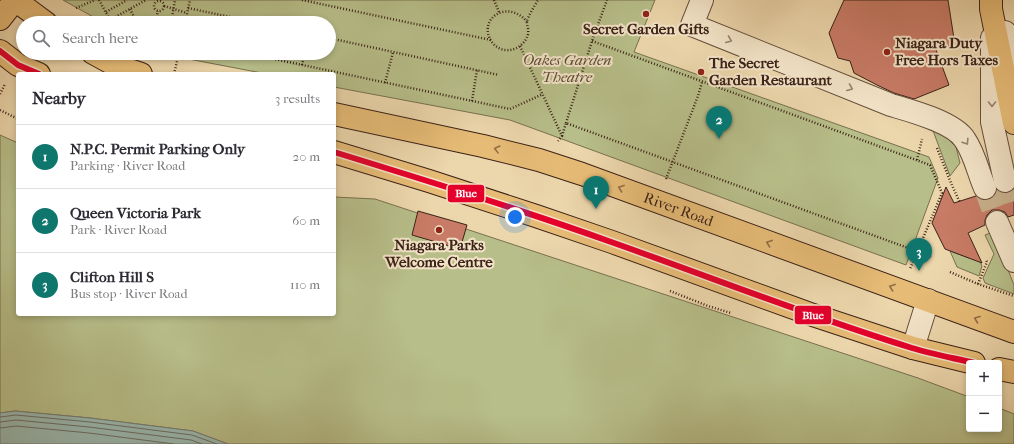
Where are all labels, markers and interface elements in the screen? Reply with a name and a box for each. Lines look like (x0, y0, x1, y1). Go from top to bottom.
marker: Secret Garden Gifts (641, 9, 651, 19)
search box (16, 16, 336, 60)
place label: Secret Garden Gifts (583, 20, 710, 38)
icon: search (30, 27, 52, 49)
text: Search here (62, 29, 138, 47)
place label: Niagara Duty Free Hors Taxes (894, 34, 998, 69)
one-way arrow (726, 35, 733, 43)
marker: Niagara Duty Free Hors Taxes (882, 47, 892, 57)
park label: Oakes Garden Theatre (523, 51, 611, 86)
place label: The Secret Garden Restaurant (708, 54, 833, 89)
marker: The Secret Garden Restaurant (696, 67, 706, 77)
one-way arrow (846, 84, 853, 92)
text: Nearby (32, 88, 86, 108)
text: 3 results (275, 91, 320, 106)
one-way arrow (988, 101, 996, 107)
pin: 2 (706, 106, 732, 139)
one-way arrow (961, 138, 969, 145)
text: N.P.C. Permit Parking Only (70, 140, 245, 158)
one-way arrow (494, 145, 501, 154)
text: 1 (43, 149, 47, 164)
text: 20 m (293, 149, 320, 164)
text: Parking · River Road (70, 158, 185, 173)
pin: 1 (583, 176, 609, 209)
line badge: Blue (447, 184, 485, 203)
one-way arrow (618, 185, 625, 193)
text: Blue (455, 187, 477, 200)
street label: River Road (641, 188, 716, 230)
text: Queen Victoria Park (70, 204, 201, 222)
your location (505, 207, 525, 227)
text: 2 (42, 213, 48, 228)
text: 60 m (292, 213, 320, 228)
text: Park · River Road (70, 222, 167, 237)
marker: Niagara Parks Welcome Centre (434, 225, 444, 235)
place label: Niagara Parks Welcome Centre (384, 236, 493, 271)
pin: 3 (906, 238, 932, 271)
one-way arrow (766, 239, 773, 247)
text: Clifton Hill S (70, 268, 154, 286)
text: 3 (42, 277, 48, 292)
text: 110 m (290, 277, 320, 292)
one-way arrow (888, 283, 895, 292)
text: Bus stop · River Road (70, 286, 188, 301)
line badge: Blue (794, 305, 832, 325)
text: Blue (802, 309, 824, 322)
one-way arrow (974, 315, 981, 323)
map controls (966, 360, 1002, 432)
button: + (966, 360, 1002, 396)
button: − (966, 396, 1002, 432)

